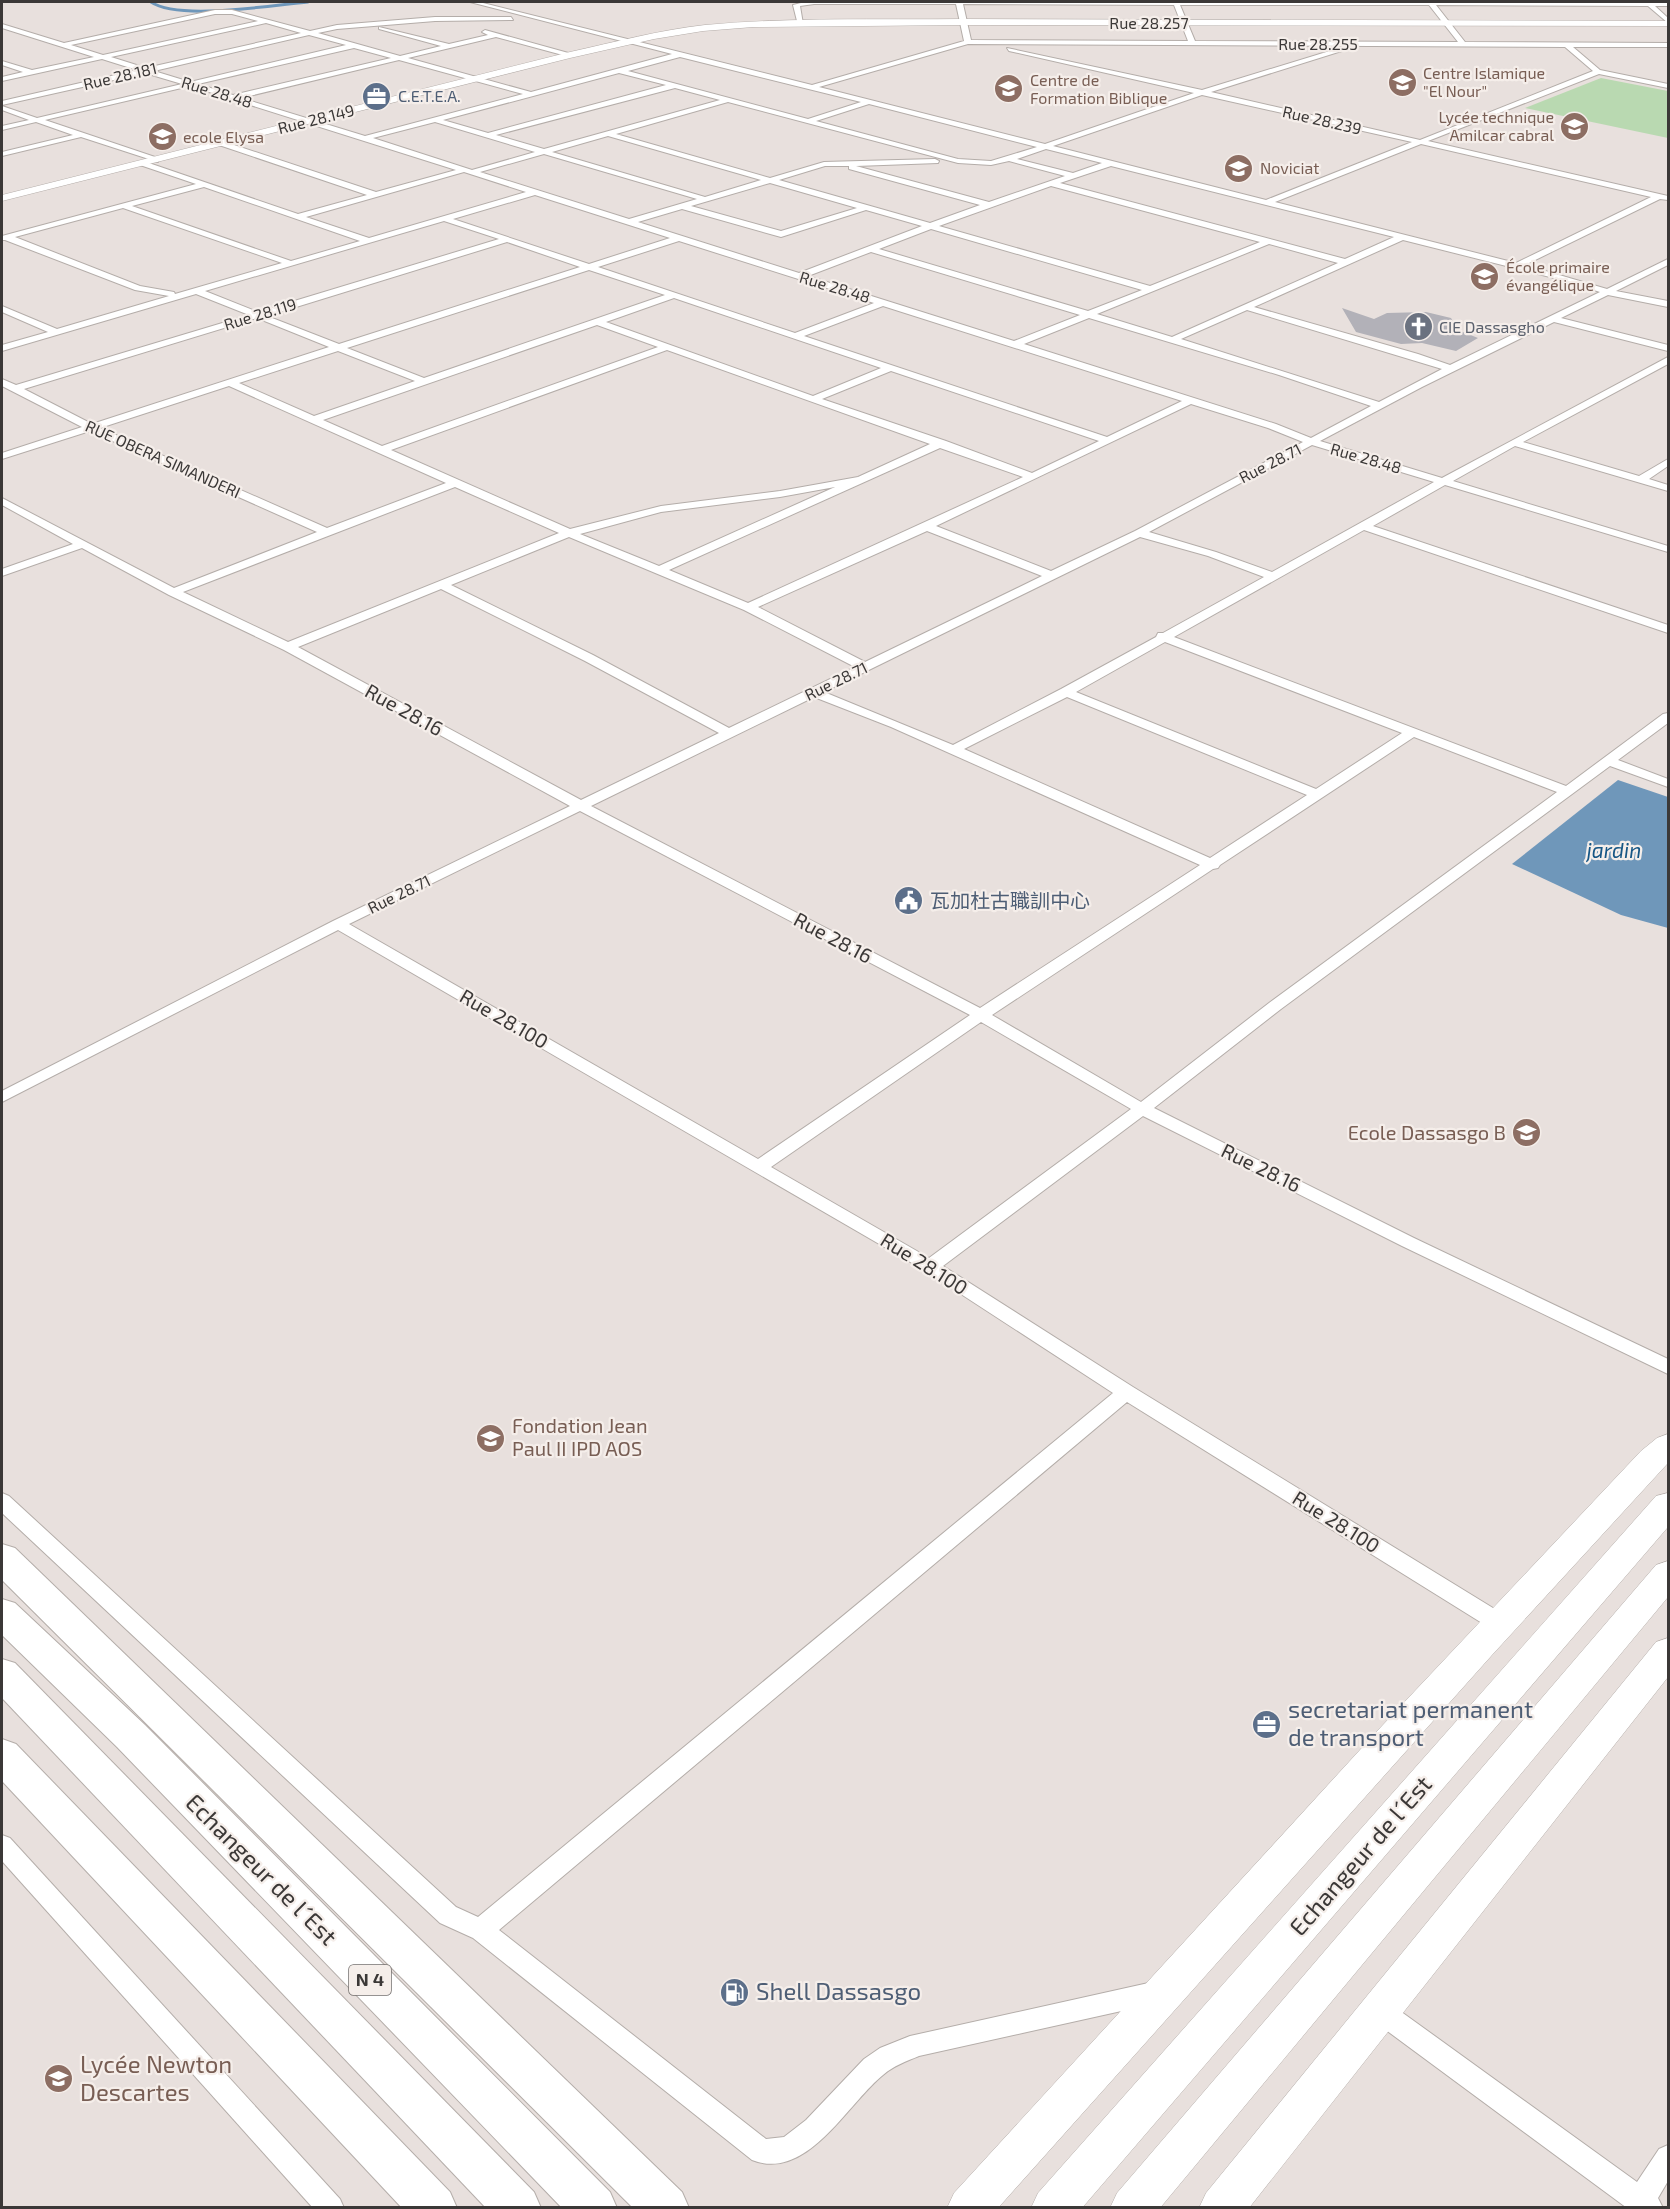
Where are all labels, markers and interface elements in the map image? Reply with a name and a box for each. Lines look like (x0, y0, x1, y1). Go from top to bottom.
street label: Rue 28.257 (1109, 13, 1189, 32)
street label: Rue 28.255 (1278, 34, 1358, 53)
street label: Rue 28.181 (81, 58, 159, 93)
place label: Centre Islamique "El Nour" (1423, 63, 1545, 100)
school or university icon: Centre Islamique "El Nour" (1386, 66, 1418, 98)
place label: Centre de Formation Biblique (1030, 70, 1167, 107)
street label: Rue 28.48 (179, 72, 255, 111)
school or university icon: Centre de Formation Biblique (993, 73, 1025, 105)
office icon: C.E.T.E.A. (361, 80, 393, 112)
place label: C.E.T.E.A. (398, 86, 461, 105)
street label: Rue 28.149 (276, 100, 356, 137)
street label: Rue 28.239 (1281, 101, 1364, 138)
place label: Lycée technique Amilcar cabral (1438, 107, 1554, 144)
school or university icon: Lycée technique Amilcar cabral (1559, 110, 1591, 142)
school or university icon: ecole Elysa (146, 121, 178, 153)
place label: ecole Elysa (183, 127, 264, 146)
school or university icon: Noviciat (1223, 152, 1255, 184)
place label: Noviciat (1260, 158, 1319, 177)
place label: École primaire évangélique (1506, 257, 1610, 294)
school or university icon: École primaire évangélique (1469, 260, 1501, 292)
street label: Rue 28.48 (797, 267, 873, 306)
street label: Rue 28.119 (221, 294, 298, 334)
church icon: CIE Dassasgho (1402, 311, 1434, 343)
place label: CIE Dassasgho (1439, 317, 1545, 336)
street label: RUE OBERA SIMANDERI (83, 416, 244, 501)
street label: Rue 28.48 (1328, 438, 1404, 477)
street label: Rue 28.71 (1235, 439, 1304, 486)
street label: Rue 28.71 (801, 657, 870, 704)
street label: Rue 28.16 (361, 678, 448, 740)
water label: jardin (1586, 837, 1641, 863)
street label: Rue 28.71 (364, 870, 433, 917)
public building icon: 瓦加杜古職訓中心 (893, 885, 925, 917)
place label: 瓦加杜古職訓中心 (930, 888, 1090, 912)
street label: Rue 28.16 (790, 906, 877, 968)
street label: Rue 28.100 (456, 983, 553, 1053)
school or university icon: Ecole Dassasgo B (1511, 1117, 1543, 1149)
place label: Ecole Dassasgo B (1348, 1120, 1506, 1144)
street label: Rue 28.16 (1218, 1138, 1305, 1197)
street label: Rue 28.100 (877, 1227, 973, 1299)
place label: Fondation Jean Paul II IPD AOS (512, 1413, 648, 1460)
school or university icon: Fondation Jean Paul II IPD AOS (475, 1422, 507, 1454)
street label: Rue 28.100 (1289, 1485, 1385, 1557)
place label: secretariat permanent de transport (1288, 1694, 1533, 1751)
office icon: secretariat permanent de transport (1251, 1708, 1283, 1740)
street label: Echangeur de l´Est (1283, 1769, 1437, 1941)
street label: Echangeur de l´Est (180, 1787, 344, 1951)
road number: N 4 (349, 1965, 391, 1995)
fuel station icon: Shell Dassasgo (719, 1976, 751, 2008)
place label: Shell Dassasgo (756, 1976, 921, 2005)
place label: Lycée Newton Descartes (80, 2049, 232, 2106)
school or university icon: Lycée Newton Descartes (43, 2063, 75, 2095)

